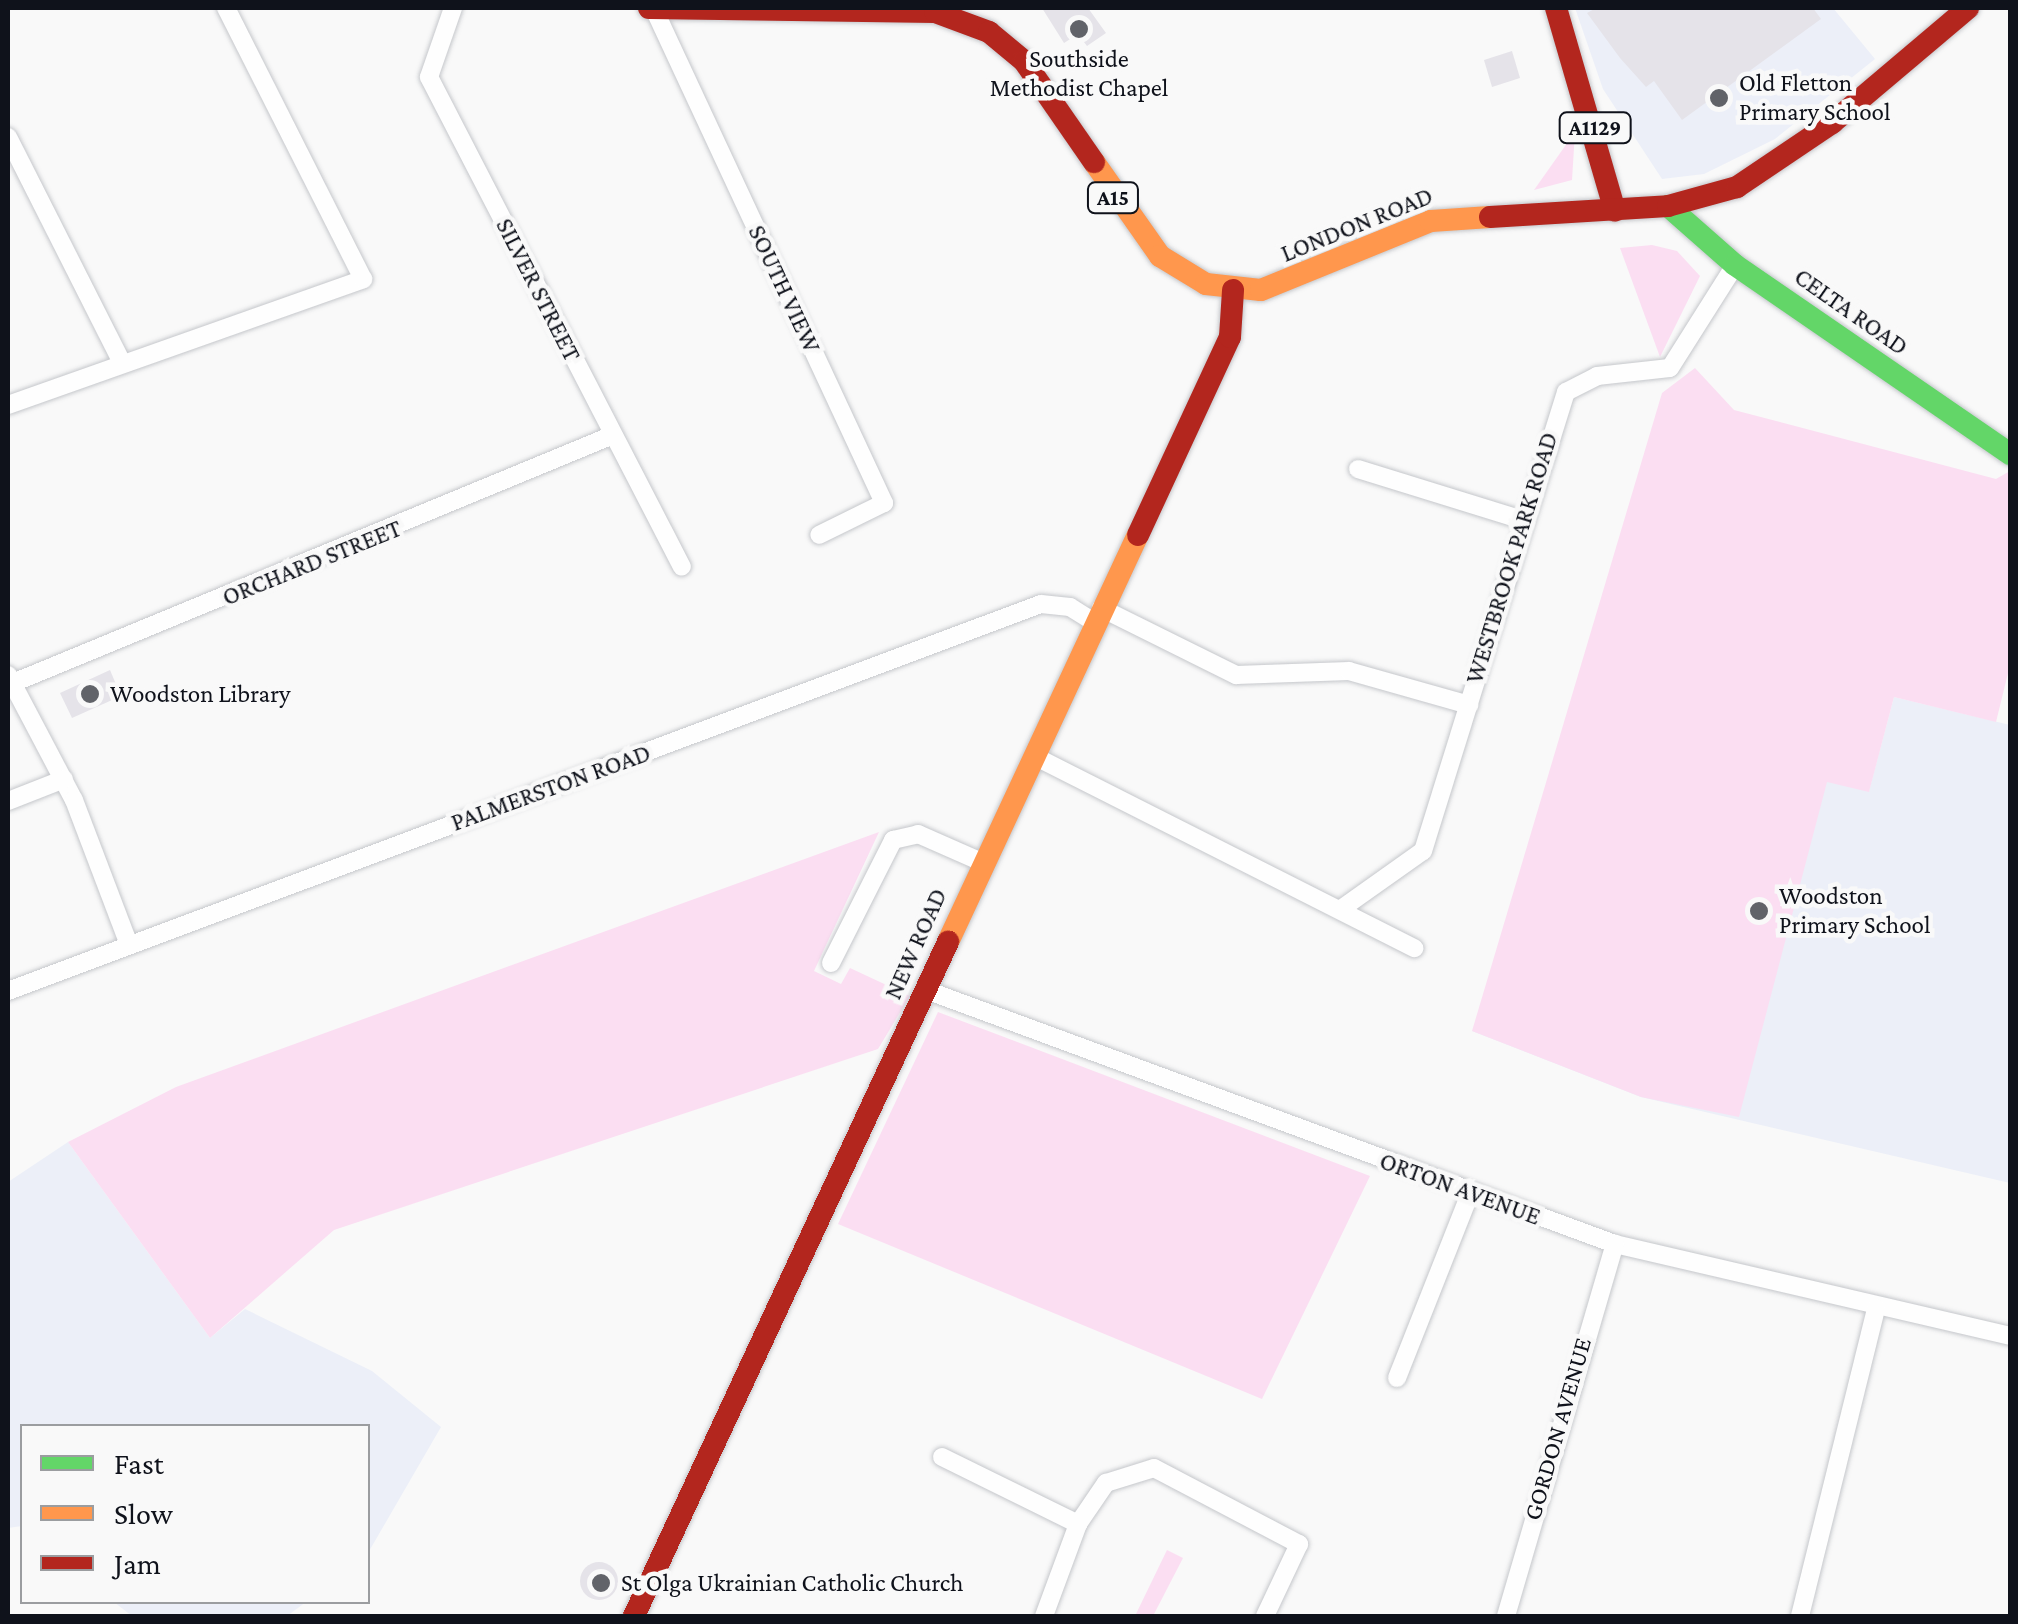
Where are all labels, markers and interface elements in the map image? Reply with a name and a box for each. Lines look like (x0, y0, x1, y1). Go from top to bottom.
marker: Southside Methodist Chapel (1068, 18, 1090, 40)
place label: Southside Methodist Chapel (990, 45, 1168, 104)
place label: Old Fletton Primary School (1739, 69, 1891, 128)
marker: Old Fletton Primary School (1708, 87, 1730, 109)
road number: A1129 (1558, 111, 1632, 145)
road number: A15 (1086, 181, 1140, 215)
street label: LONDON ROAD (1277, 181, 1437, 269)
street label: SILVER STREET (489, 213, 587, 367)
street label: SOUTH VIEW (741, 220, 827, 358)
street label: CELTA ROAD (1788, 262, 1914, 362)
street label: WESTBROOK PARK ROAD (1459, 429, 1565, 687)
street label: ORCHARD STREET (218, 513, 406, 613)
place label: Woodston Library (110, 679, 291, 709)
marker: Woodston Library (79, 683, 101, 705)
street label: PALMERSTON ROAD (447, 738, 655, 838)
place label: Woodston Primary School (1779, 882, 1931, 941)
street label: NEW ROAD (878, 884, 954, 1004)
marker: Woodston Primary School (1748, 900, 1770, 922)
street label: ORTON AVENUE (1375, 1146, 1545, 1232)
street label: GORDON AVENUE (1518, 1334, 1598, 1524)
legend (20, 1424, 370, 1604)
text: Fast (114, 1447, 164, 1480)
text: Slow (114, 1497, 173, 1530)
text: Jam (114, 1547, 161, 1580)
place label: St Olga Ukrainian Catholic Church (621, 1568, 963, 1598)
marker: St Olga Ukrainian Catholic Church (590, 1572, 612, 1594)

